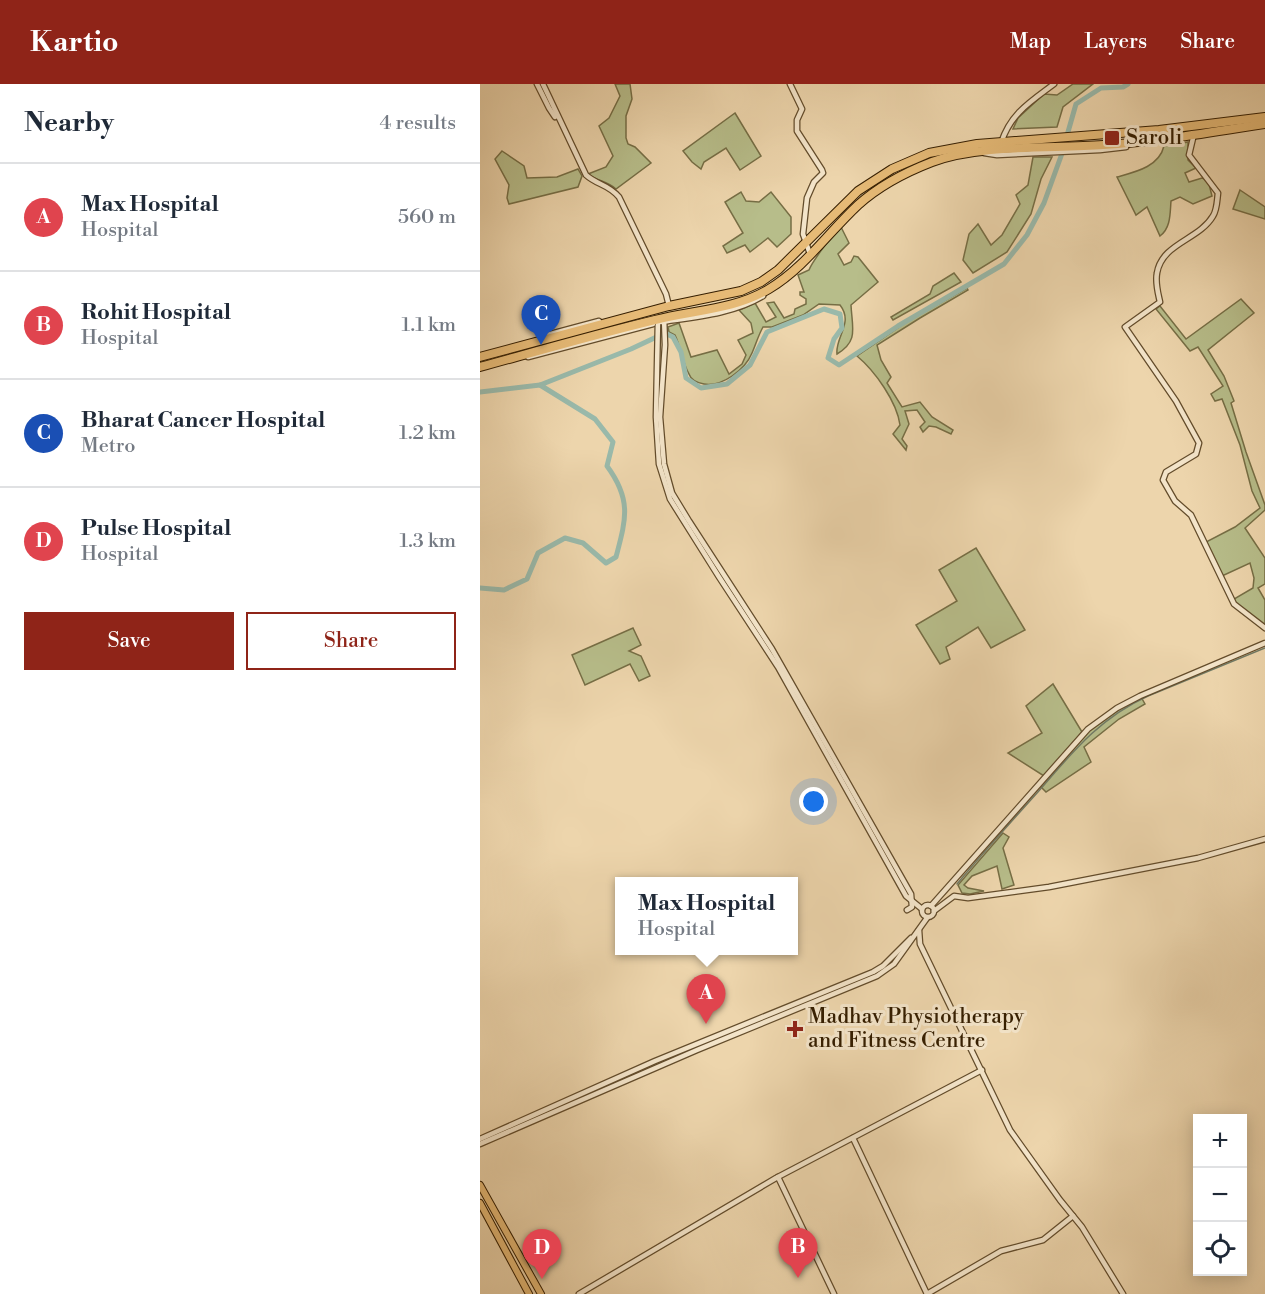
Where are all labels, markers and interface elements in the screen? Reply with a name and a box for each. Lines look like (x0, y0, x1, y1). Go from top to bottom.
text: Kartio (30, 25, 119, 60)
text: Map (1010, 29, 1051, 55)
text: Layers (1084, 29, 1147, 55)
text: Share (1180, 29, 1235, 55)
text: Nearby (24, 107, 114, 139)
text: 4 results (379, 111, 456, 136)
place label: Saroli (1126, 125, 1183, 151)
marker: Saroli (1103, 129, 1121, 147)
text: Max Hospital (81, 191, 219, 218)
text: A (36, 205, 51, 230)
text: 560 m (398, 205, 456, 230)
text: Hospital (81, 218, 158, 243)
pin: C (522, 296, 560, 345)
text: Rohit Hospital (81, 299, 231, 326)
text: B (36, 313, 51, 338)
text: 1.1 km (402, 313, 456, 338)
text: Hospital (81, 326, 158, 351)
text: Bharat Cancer Hospital (81, 407, 325, 434)
text: C (36, 421, 51, 446)
text: 1.2 km (399, 421, 456, 446)
text: Metro (81, 434, 136, 459)
text: Pulse Hospital (81, 515, 231, 542)
text: D (36, 529, 51, 554)
text: 1.3 km (399, 529, 456, 554)
text: Hospital (81, 542, 158, 567)
button: Save (24, 612, 234, 670)
button: Share (246, 612, 456, 670)
your location (799, 787, 828, 816)
popup (615, 877, 798, 955)
text: Max Hospital (638, 890, 775, 917)
text: Hospital (638, 917, 715, 942)
pin: A (686, 974, 726, 1024)
place label: Madhav Physiotherapy and Fitness Centre (808, 1004, 1025, 1054)
marker: Madhav Physiotherapy and Fitness Centre (786, 1020, 804, 1038)
map controls (1193, 1114, 1247, 1276)
button: + (1193, 1114, 1247, 1168)
button: − (1193, 1168, 1247, 1222)
button: locate (1193, 1222, 1247, 1276)
pin: B (778, 1228, 818, 1278)
pin: D (522, 1230, 562, 1279)

